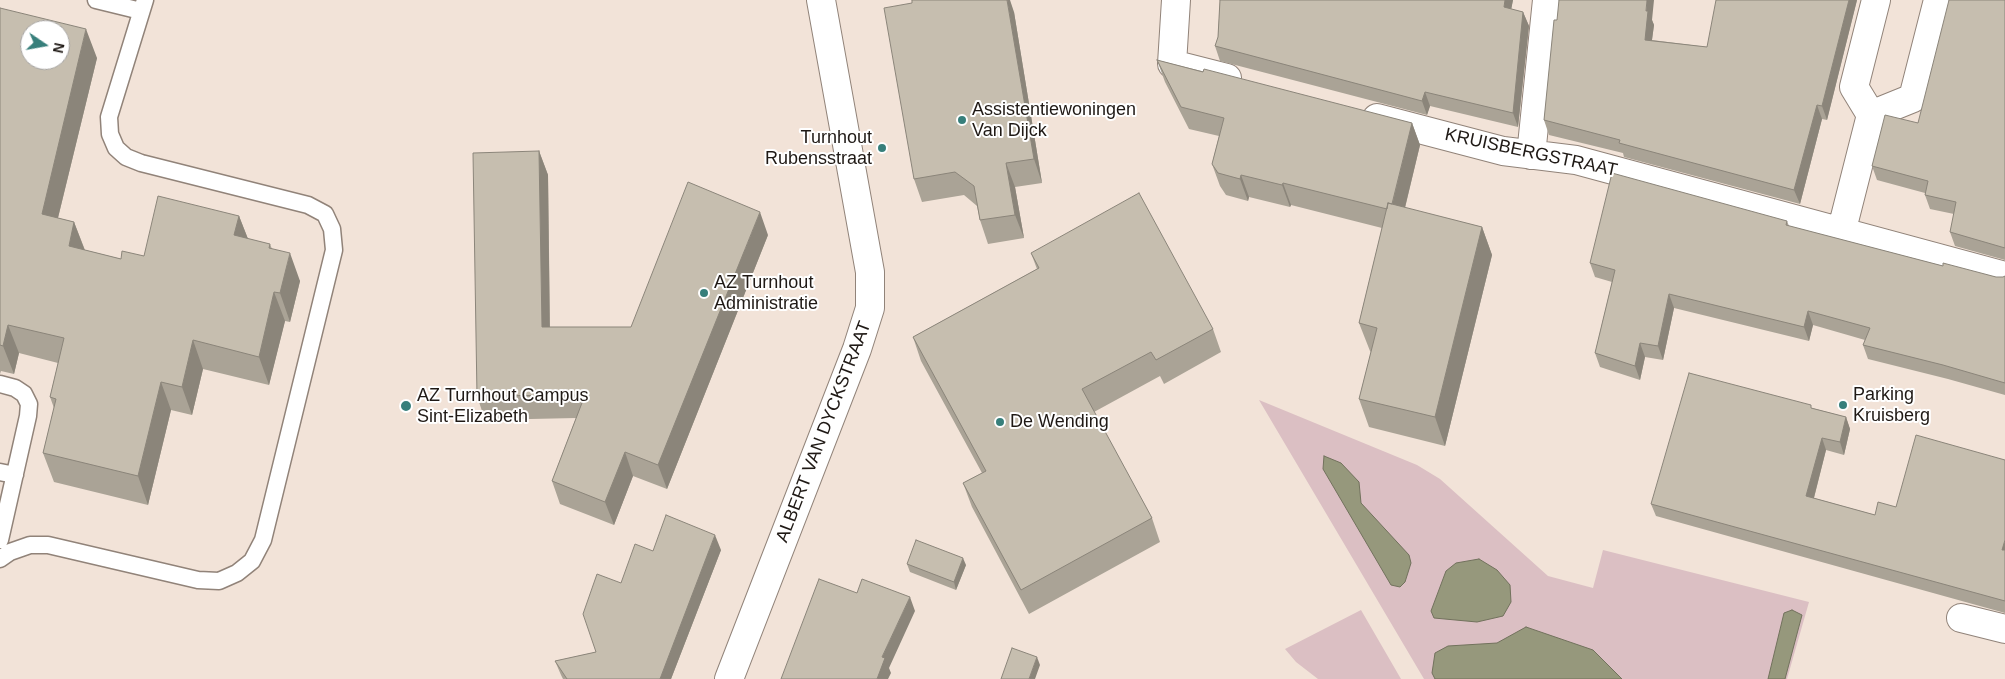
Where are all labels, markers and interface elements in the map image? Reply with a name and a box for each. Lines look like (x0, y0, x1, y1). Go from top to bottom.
north arrow (20, 20, 70, 70)
text: N (50, 41, 68, 55)
place label: Assistentiewoningen Van Dijck (972, 99, 1136, 142)
marker: Assistentiewoningen Van Dijck (956, 114, 968, 126)
street label: KRUISBERGSTRAAT (1443, 124, 1619, 182)
place label: Turnhout Rubensstraat (765, 127, 872, 170)
marker: Turnhout Rubensstraat (876, 142, 888, 154)
place label: AZ Turnhout Administratie (714, 272, 818, 314)
marker: AZ Turnhout Administratie (698, 287, 710, 299)
street label: ALBERT VAN DYCKSTRAAT (772, 318, 876, 546)
place label: Parking Kruisberg (1853, 384, 1930, 426)
place label: AZ Turnhout Campus Sint-Elizabeth (417, 385, 588, 428)
marker: AZ Turnhout Campus Sint-Elizabeth (399, 399, 413, 413)
marker: Parking Kruisberg (1837, 399, 1849, 411)
place label: De Wending (1010, 411, 1109, 433)
marker: De Wending (994, 416, 1006, 428)

